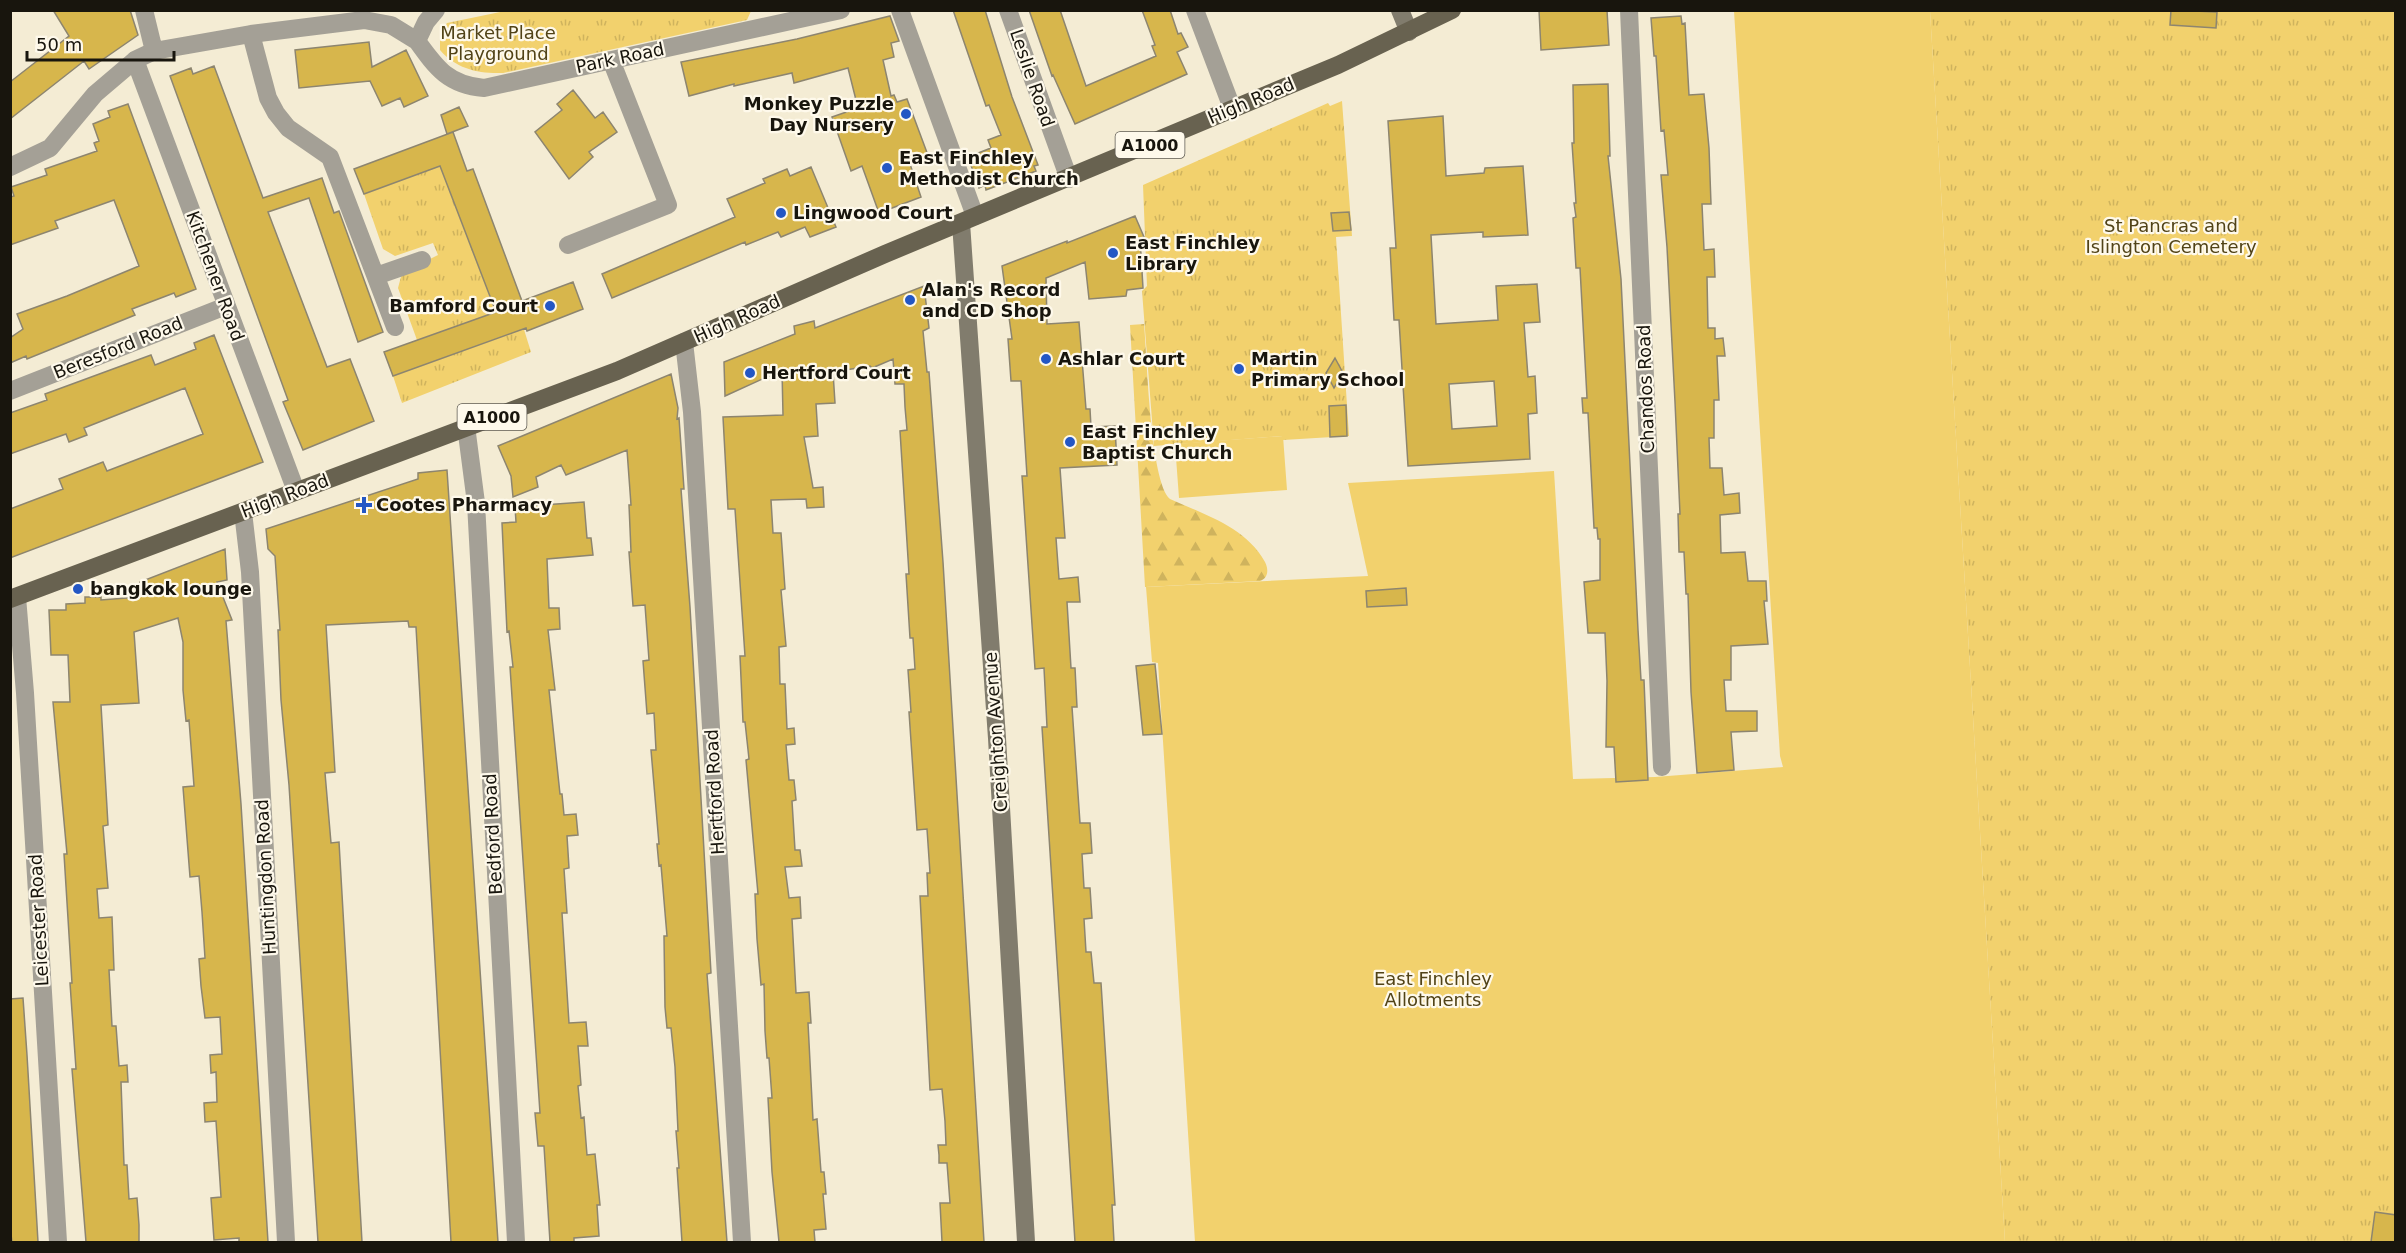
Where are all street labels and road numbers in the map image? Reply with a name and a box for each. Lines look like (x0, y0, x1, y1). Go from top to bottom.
street label: Leslie Road (1006, 26, 1059, 130)
street label: Park Road (574, 38, 666, 77)
street label: High Road (1204, 73, 1297, 128)
road number: A1000 (1116, 132, 1184, 158)
street label: Kitchener Road (182, 208, 249, 344)
street label: High Road (690, 290, 783, 347)
street label: Beresford Road (50, 312, 186, 383)
street label: Chandos Road (1633, 324, 1658, 454)
road number: A1000 (458, 404, 526, 430)
street label: High Road (238, 469, 332, 522)
street label: Creighton Avenue (979, 651, 1012, 813)
street label: Hertford Road (701, 729, 728, 855)
street label: Bedford Road (479, 773, 506, 895)
street label: Huntingdon Road (251, 799, 280, 955)
street label: Leicester Road (25, 853, 52, 987)

